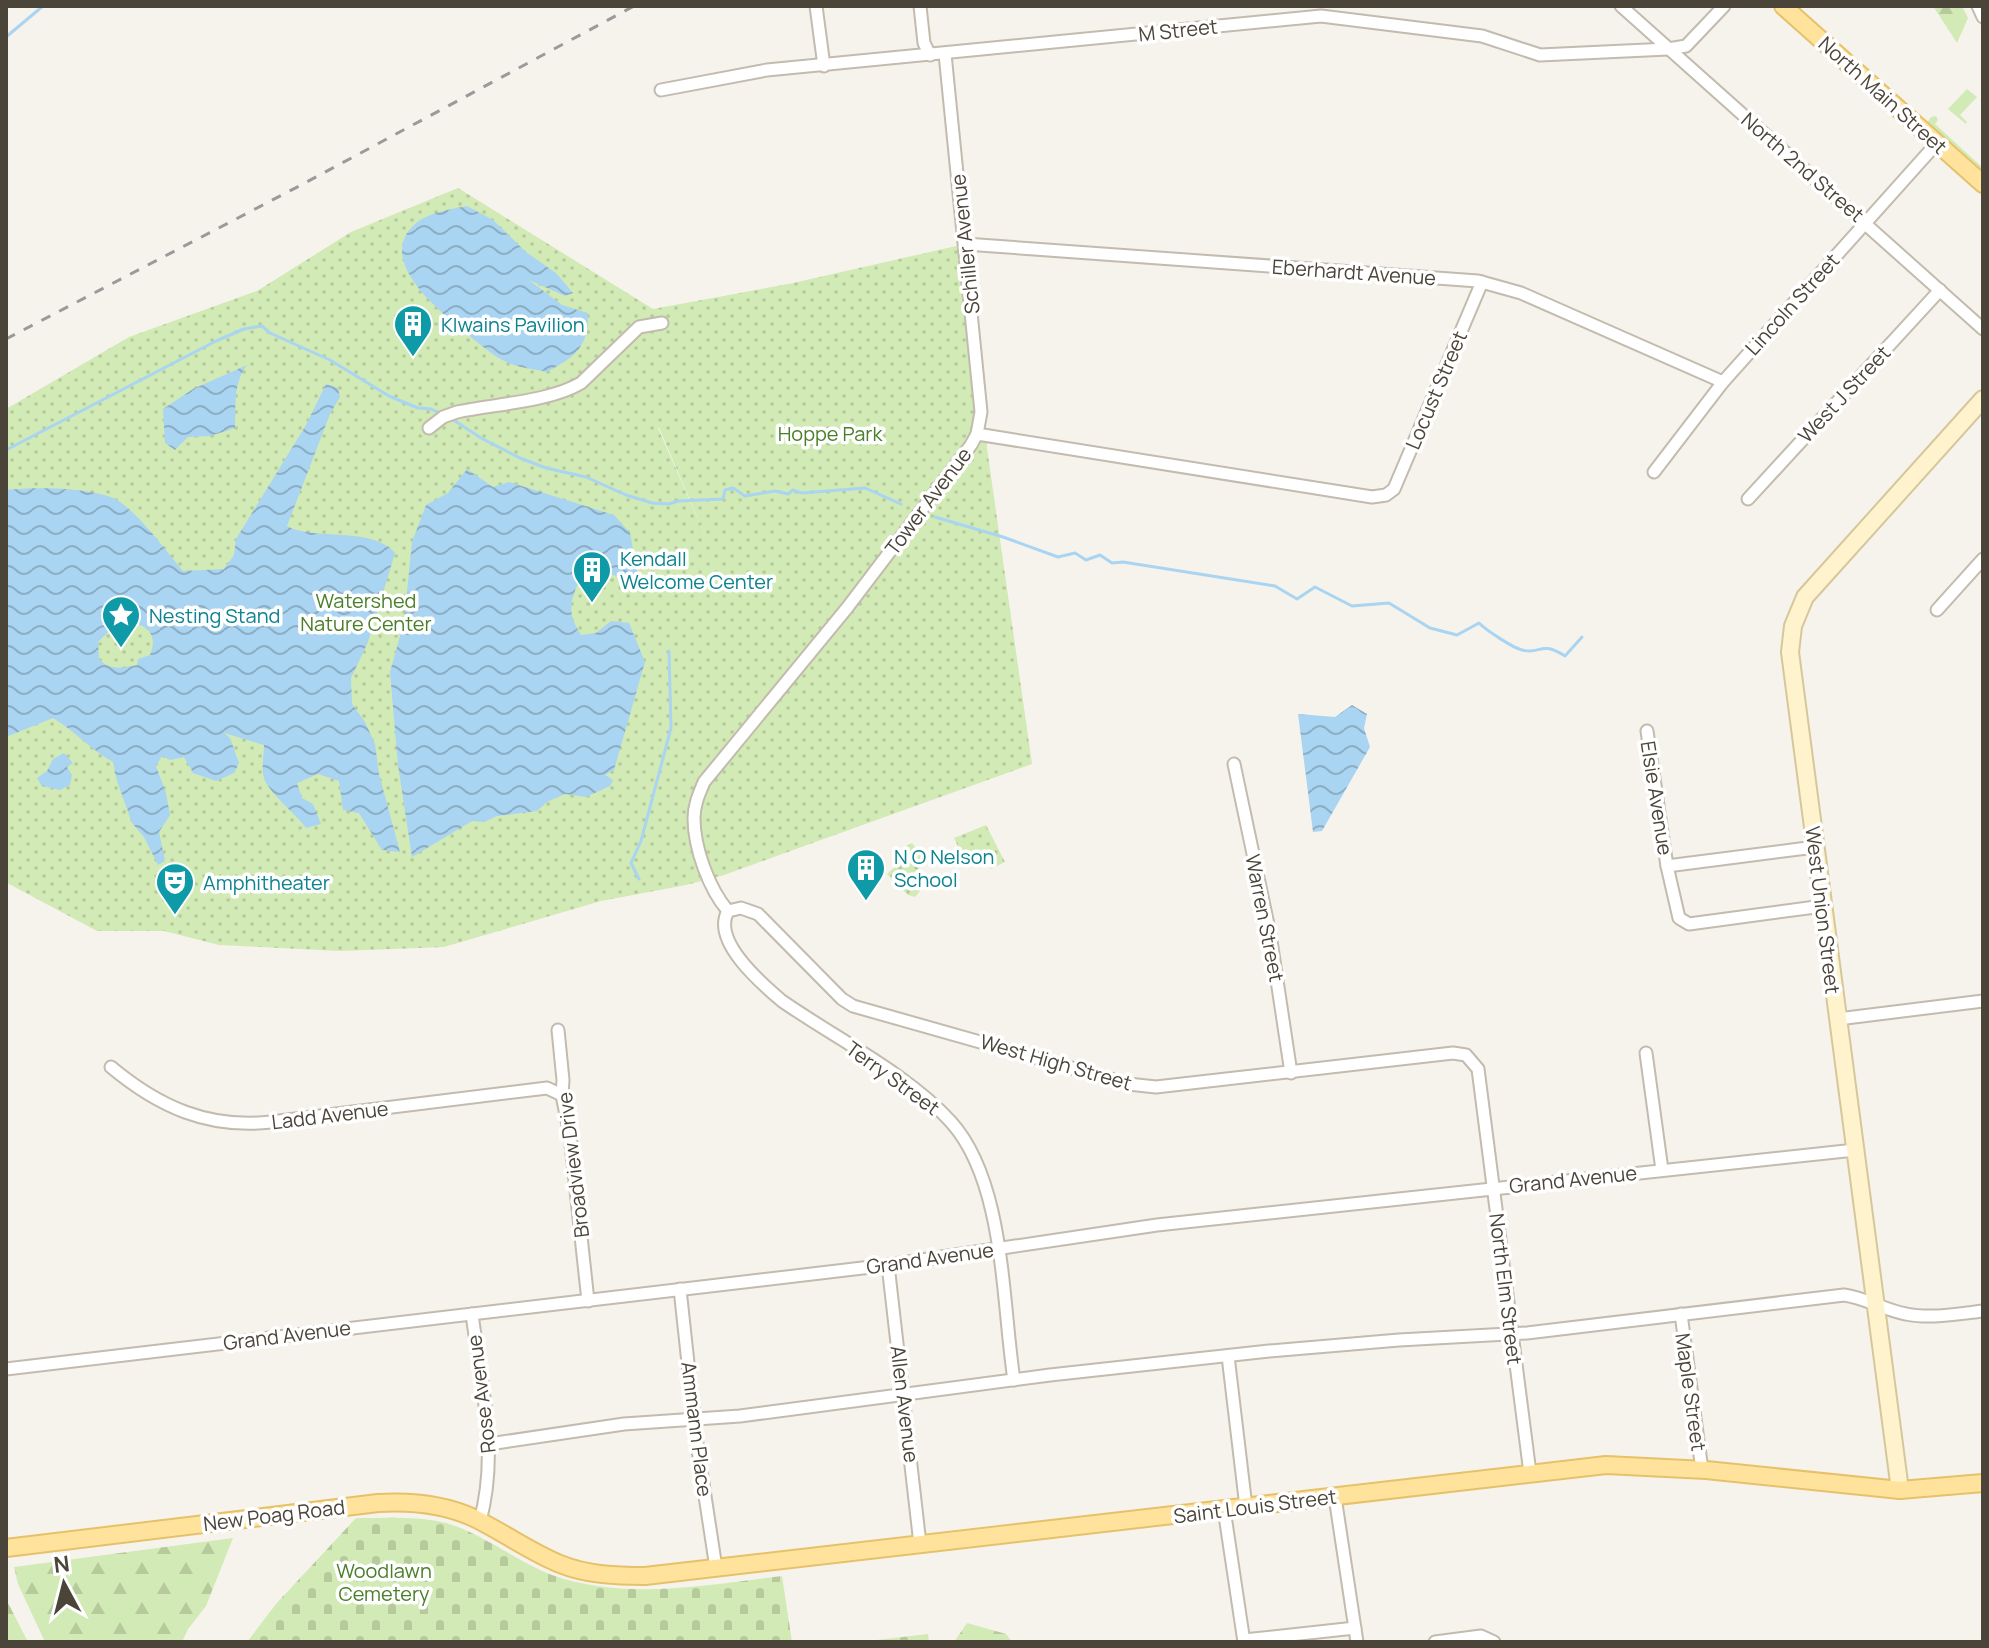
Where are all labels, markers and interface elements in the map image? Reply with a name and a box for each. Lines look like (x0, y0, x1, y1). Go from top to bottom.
street label: M Street (1137, 12, 1219, 48)
street label: North Main Street (1813, 30, 1953, 160)
street label: North 2nd Street (1736, 106, 1870, 228)
street label: Schiller Avenue (944, 173, 986, 315)
street label: Lincoln Street (1739, 247, 1845, 361)
street label: Eberhardt Avenue (1271, 253, 1437, 291)
building icon: Klwains Pavilion (392, 303, 434, 358)
place label: Klwains Pavilion (441, 311, 585, 338)
street label: Locust Street (1399, 327, 1473, 453)
street label: West J Street (1792, 340, 1896, 448)
park label: Hoppe Park (778, 420, 883, 447)
street label: Tower Avenue (879, 442, 977, 560)
place label: Kendall Welcome Center (620, 545, 773, 595)
building icon: Kendall Welcome Center (571, 549, 613, 604)
park label: Watershed Nature Center (300, 587, 432, 637)
place icon: Nesting Stand (100, 594, 142, 649)
place label: Nesting Stand (149, 602, 280, 629)
street label: Elsie Avenue (1635, 739, 1679, 857)
street label: West Union Street (1799, 825, 1847, 995)
place label: N O Nelson School (894, 843, 994, 893)
building icon: N O Nelson School (845, 847, 887, 902)
street label: Warren Street (1239, 852, 1291, 984)
theatre icon: Amphitheater (154, 861, 196, 916)
place label: Amphitheater (203, 869, 330, 896)
street label: West High Street (977, 1027, 1135, 1097)
street label: Terry Street (841, 1035, 945, 1121)
street label: Broadview Drive (551, 1091, 595, 1239)
street label: Ladd Avenue (270, 1094, 390, 1136)
street label: Grand Avenue (1508, 1159, 1638, 1199)
street label: North Elm Street (1483, 1212, 1529, 1366)
street label: Grand Avenue (865, 1236, 995, 1280)
street label: Grand Avenue (222, 1314, 352, 1356)
street label: Maple Street (1669, 1331, 1713, 1453)
street label: Rose Avenue (460, 1333, 502, 1455)
street label: Allen Avenue (884, 1344, 926, 1464)
street label: Ammann Place (675, 1360, 719, 1498)
street label: Saint Louis Street (1172, 1483, 1338, 1529)
street label: New Poag Road (202, 1493, 346, 1537)
north arrow (24, 1544, 104, 1624)
text: N (52, 1548, 71, 1580)
park label: Woodlawn Cemetery (336, 1557, 432, 1607)

